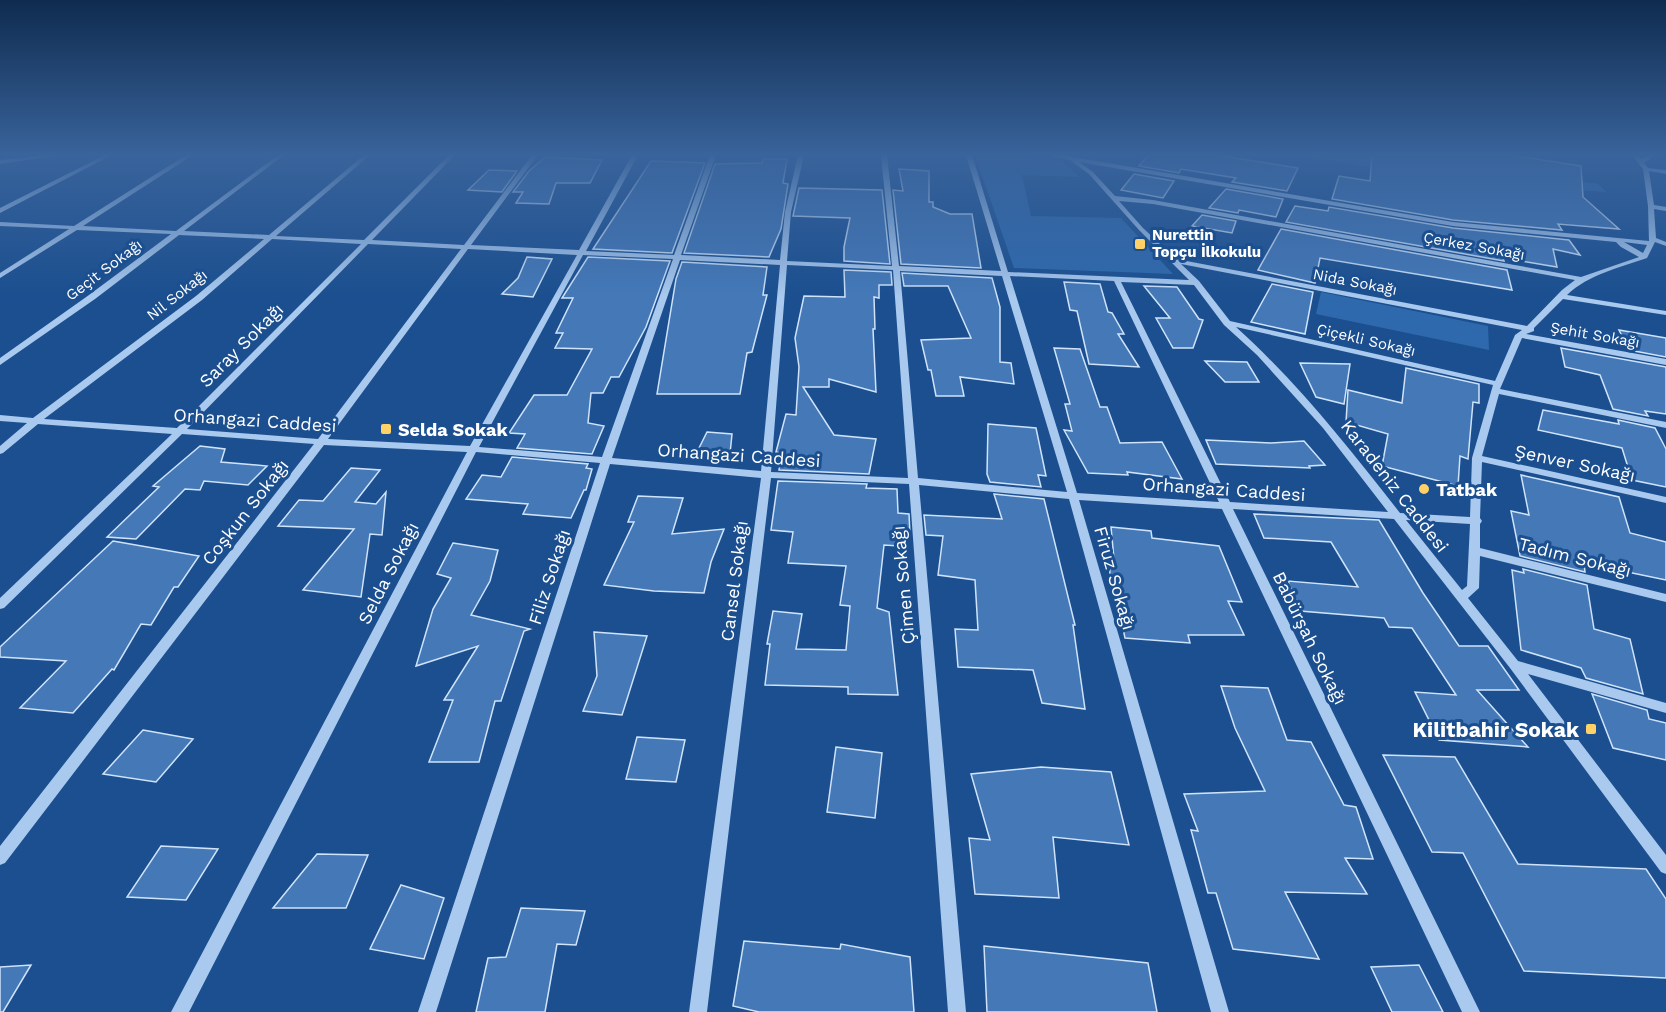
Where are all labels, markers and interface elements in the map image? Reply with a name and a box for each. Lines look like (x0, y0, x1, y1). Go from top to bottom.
place label: Nurettin Topçu İlkokulu (1152, 226, 1261, 261)
street label: Çerkez Sokağı (1422, 228, 1526, 264)
street label: Geçit Sokağı (62, 236, 146, 304)
marker: Nurettin Topçu İlkokulu (1133, 237, 1147, 251)
street label: Nida Sokağı (1312, 265, 1398, 299)
street label: Nil Sokağı (143, 266, 211, 324)
street label: Saray Sokağı (195, 299, 287, 391)
street label: Şehit Sokağı (1549, 318, 1641, 352)
street label: Çiçekli Sokağı (1315, 320, 1417, 360)
street label: Orhangazi Caddesi (173, 404, 337, 436)
street label: Karadeniz Caddesi (1337, 416, 1453, 556)
place label: Selda Sokak (398, 419, 509, 440)
marker: Selda Sokak (379, 422, 393, 436)
street label: Orhangazi Caddesi (657, 439, 821, 471)
street label: Şenver Sokağı (1513, 440, 1637, 486)
street label: Coşkun Sokağı (197, 455, 293, 569)
street label: Orhangazi Caddesi (1142, 473, 1306, 505)
place label: Tatbak (1436, 479, 1498, 500)
marker: Tatbak (1417, 482, 1431, 496)
street label: Selda Sokağı (353, 519, 423, 627)
street label: Cansel Sokağı (716, 519, 752, 643)
street label: Firuz Sokağı (1090, 524, 1140, 632)
street label: Çimen Sokağı (887, 525, 919, 645)
street label: Filiz Sokağı (524, 527, 574, 627)
street label: Tadım Sokağı (1516, 533, 1634, 581)
street label: Babürşah Sokağı (1269, 568, 1351, 708)
place label: Kilitbahir Sokak (1413, 717, 1580, 742)
marker: Kilitbahir Sokak (1584, 722, 1598, 736)

